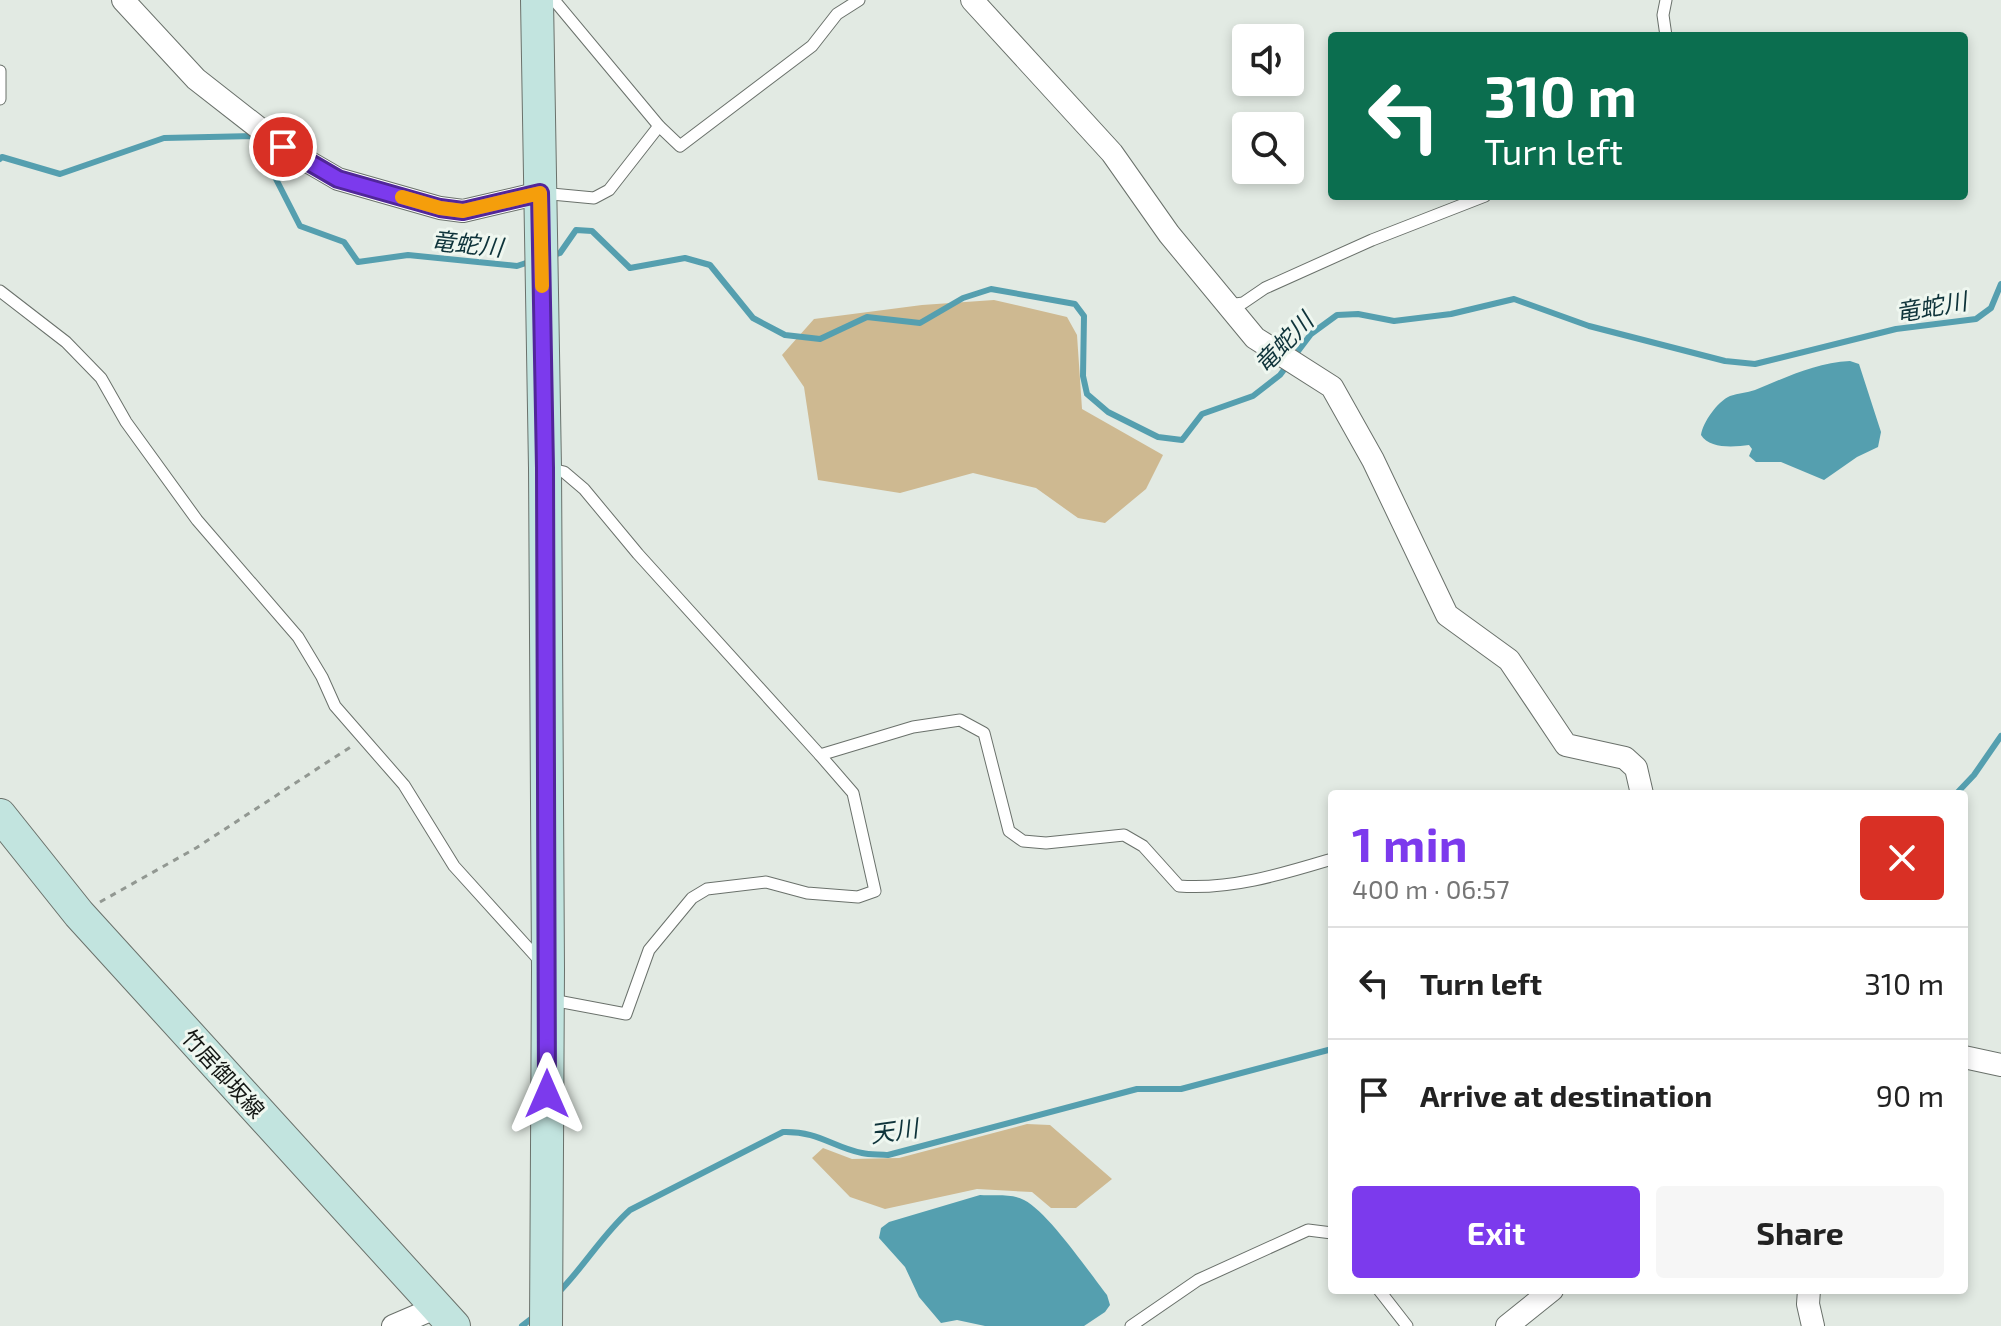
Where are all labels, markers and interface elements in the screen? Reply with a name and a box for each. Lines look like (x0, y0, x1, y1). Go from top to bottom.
map controls (1232, 24, 1304, 184)
button: sound (1232, 24, 1304, 96)
text: 310 m (1484, 61, 1637, 128)
icon: left (1352, 64, 1456, 168)
button: search (1232, 112, 1304, 184)
pin (249, 113, 317, 181)
icon: arrive (261, 125, 305, 169)
text: Turn left (1484, 129, 1623, 172)
water label: 竜蛇川 (430, 225, 507, 261)
water label: 竜蛇川 (1893, 285, 1972, 327)
water label: 竜蛇川 (1248, 304, 1321, 378)
text: 1 min (1352, 814, 1468, 872)
button: close (1860, 816, 1944, 900)
text: 400 m · 06:57 (1352, 873, 1510, 904)
icon: left (1352, 961, 1396, 1005)
text: Turn left (1420, 965, 1542, 1001)
text: 310 m (1864, 965, 1944, 1001)
street label: 竹居御坂線 (178, 1023, 270, 1123)
position arrow (505, 1052, 589, 1136)
icon: arrive (1352, 1073, 1396, 1117)
text: Arrive at destination (1420, 1077, 1712, 1113)
text: 90 m (1876, 1077, 1944, 1113)
water label: 天川 (868, 1112, 923, 1148)
button: Exit (1352, 1186, 1640, 1278)
button: Share (1656, 1186, 1944, 1278)

